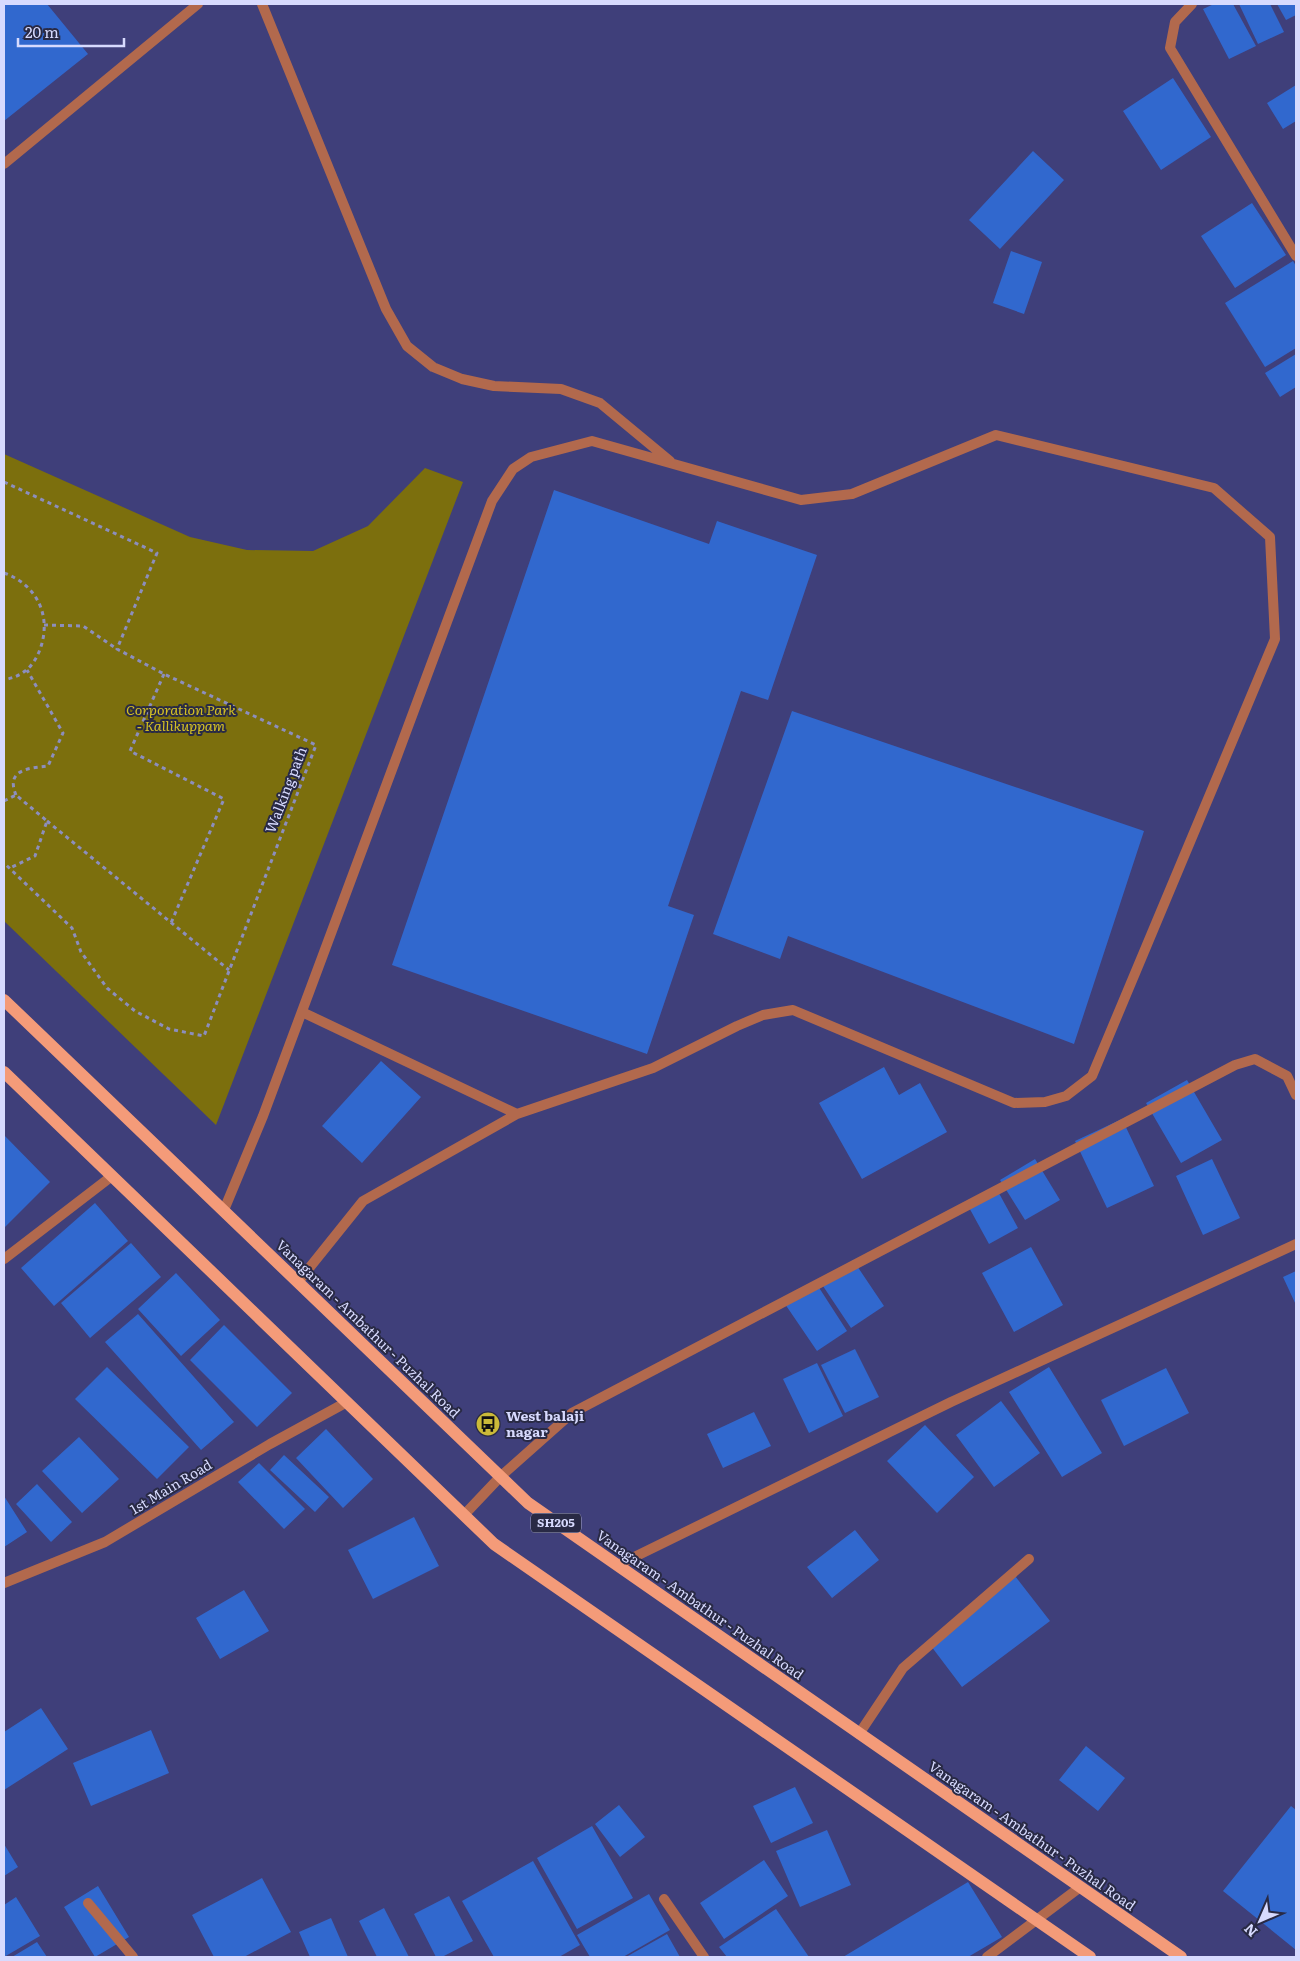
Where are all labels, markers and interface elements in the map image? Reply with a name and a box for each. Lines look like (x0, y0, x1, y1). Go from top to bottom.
scale bar (18, 15, 124, 47)
text: 20 m (25, 20, 59, 43)
park label: Corporation Park - Kallikuppam (126, 699, 236, 735)
street label: Walking path (259, 744, 311, 836)
street label: Vanagaram - Ambathur - Puzhal Road (272, 1235, 465, 1422)
place label: West balaji nagar (506, 1405, 584, 1441)
bus stop icon: West balaji nagar (475, 1411, 501, 1437)
street label: 1st Main Road (126, 1454, 216, 1518)
road number: SH205 (531, 1514, 581, 1532)
street label: Vanagaram - Ambathur - Puzhal Road (593, 1525, 808, 1684)
street label: Vanagaram - Ambathur - Puzhal Road (925, 1756, 1140, 1915)
north arrow (1235, 1896, 1285, 1946)
text: N (1239, 1919, 1261, 1942)

